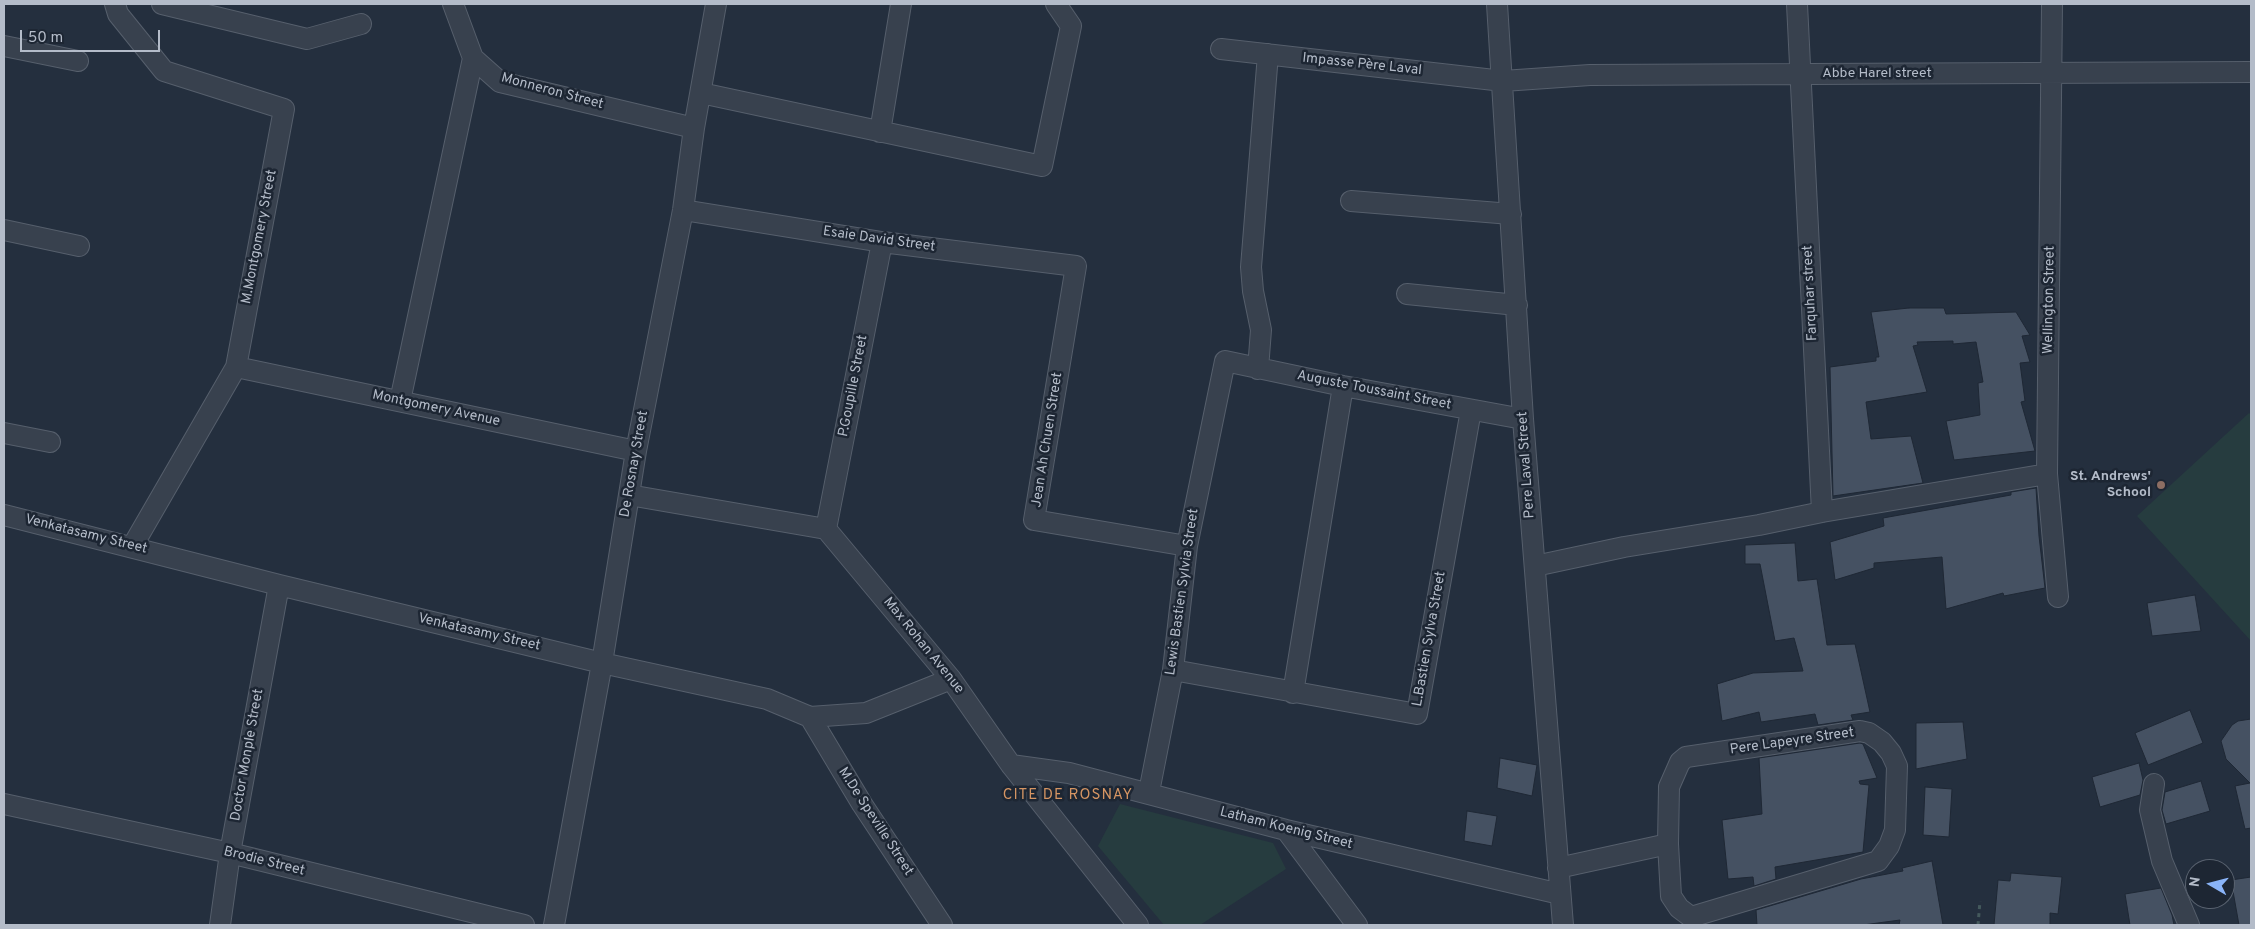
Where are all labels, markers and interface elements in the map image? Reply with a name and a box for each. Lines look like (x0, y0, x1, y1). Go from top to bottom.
scale bar (22, 20, 162, 52)
text: 50 m (28, 29, 63, 48)
street label: Impasse Père Laval (1301, 50, 1423, 80)
street label: Abbe Harel street (1822, 66, 1932, 82)
street label: Monneron Street (499, 70, 605, 114)
street label: M.Montgomery Street (239, 169, 281, 305)
street label: Esaie David Street (822, 224, 936, 256)
street label: Farquhar street (1800, 245, 1822, 341)
street label: Wellington Street (2041, 246, 2059, 354)
street label: P.Goupille Street (836, 334, 872, 438)
street label: Auguste Toussaint Street (1295, 368, 1453, 414)
street label: Jean Ah Chuen Street (1029, 371, 1067, 509)
street label: Montgomery Avenue (371, 387, 501, 431)
street label: De Rosnay Street (617, 409, 653, 519)
street label: Pere Laval Street (1515, 411, 1539, 519)
place label: St. Andrews' School (2070, 469, 2151, 502)
marker: St. Andrews' School (2155, 479, 2167, 491)
street label: Lewis Bastien Sylvia Street (1163, 508, 1203, 676)
street label: Venkatasamy Street (23, 512, 149, 558)
street label: L.Bastien Sylva Street (1410, 570, 1450, 708)
street label: Max Rohan Avenue (879, 594, 967, 698)
street label: Venkatasamy Street (416, 611, 542, 655)
street label: Doctor Monple Street (228, 688, 268, 822)
street label: Pere Lapeyre Street (1729, 725, 1855, 759)
street label: M.De Speville Street (834, 765, 916, 879)
district label: CITE DE ROSNAY (1001, 787, 1135, 805)
street label: Latham Koenig Street (1218, 804, 1354, 854)
street label: Brodie Street (222, 844, 306, 880)
north arrow (2185, 859, 2235, 909)
text: N (2187, 876, 2205, 888)

